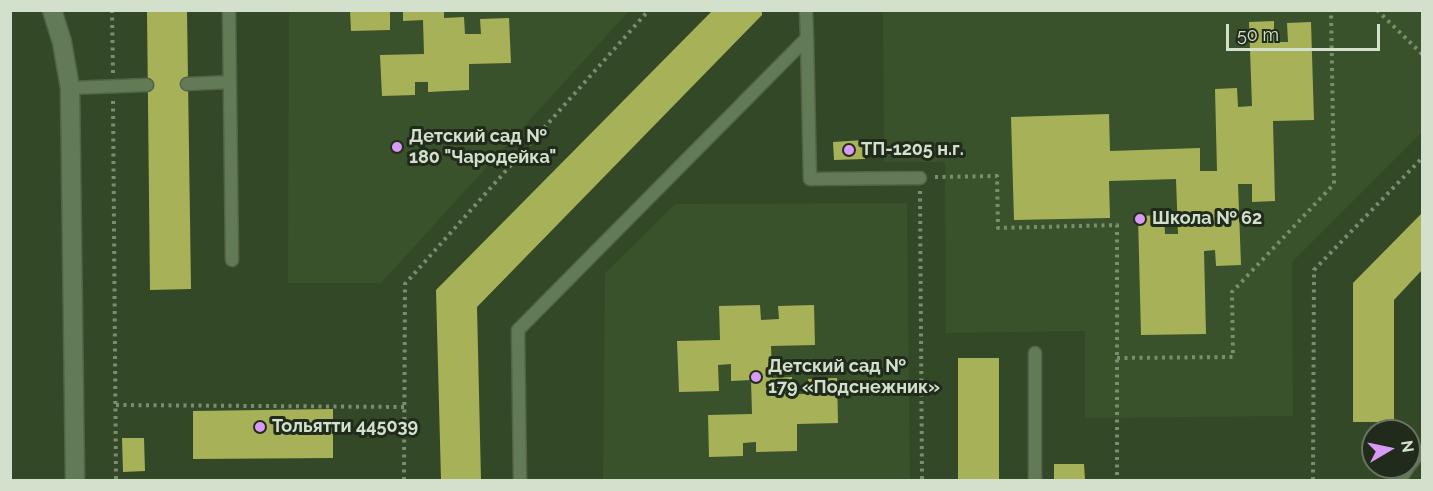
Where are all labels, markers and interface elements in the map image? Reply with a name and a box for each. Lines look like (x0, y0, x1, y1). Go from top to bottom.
scale bar (1229, 12, 1384, 50)
text: 50 m (1237, 24, 1279, 45)
place label: Детский сад № 180 "Чародейка" (409, 126, 556, 168)
place label: ТП-1205 н.г. (861, 139, 964, 161)
marker: Детский сад № 180 "Чародейка" (390, 140, 404, 154)
marker: ТП-1205 н.г. (842, 143, 856, 157)
place label: Школа № 62 (1152, 208, 1262, 230)
marker: Школа № 62 (1133, 212, 1147, 226)
place label: Детский сад № 179 «Подснежник» (768, 356, 940, 398)
marker: Детский сад № 179 «Подснежник» (749, 370, 763, 384)
place label: Тольятти 445039 (272, 416, 418, 438)
north arrow (1361, 419, 1421, 479)
marker: Тольятти 445039 (253, 420, 267, 434)
text: N (1397, 439, 1418, 454)

